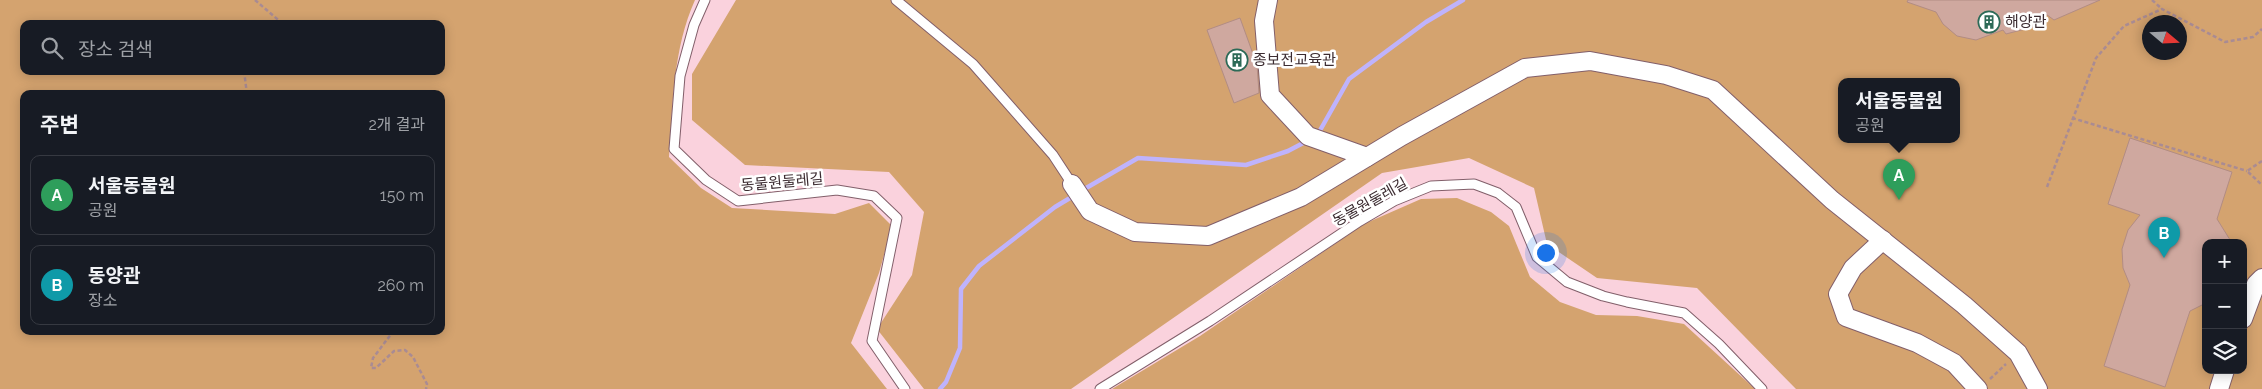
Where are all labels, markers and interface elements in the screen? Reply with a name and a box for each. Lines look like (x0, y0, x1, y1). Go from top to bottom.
building icon: 해양관 (1977, 10, 2001, 34)
place label: 해양관 (2005, 13, 2047, 31)
north arrow (2142, 15, 2187, 60)
search box (20, 20, 445, 75)
icon: search (38, 34, 66, 62)
text: 장소 검색 (78, 38, 153, 60)
building icon: 종보전교육관 (1225, 48, 1249, 72)
place label: 종보전교육관 (1253, 51, 1336, 69)
popup (1838, 78, 1960, 143)
text: 서울동물원 (1855, 89, 1943, 111)
text: 주변 (40, 112, 79, 137)
text: 2개 결과 (368, 115, 425, 134)
text: 공원 (1855, 116, 1885, 135)
pin: A (1883, 159, 1915, 200)
street label: 동물원둘레길 (740, 169, 824, 195)
text: 서울동물원 (88, 174, 175, 196)
street label: 동물원둘레길 (1329, 174, 1411, 230)
text: A (52, 186, 62, 205)
text: 150 m (380, 186, 424, 205)
text: 공원 (88, 201, 117, 220)
pin: B (2148, 217, 2180, 258)
map controls (2202, 239, 2247, 374)
button: + (2202, 239, 2247, 284)
your location (1533, 240, 1559, 266)
text: 동양관 (88, 264, 140, 286)
text: B (52, 276, 62, 295)
text: 260 m (377, 276, 424, 295)
button: − (2202, 284, 2247, 329)
text: 장소 (88, 291, 117, 310)
button: layers (2202, 329, 2247, 374)

